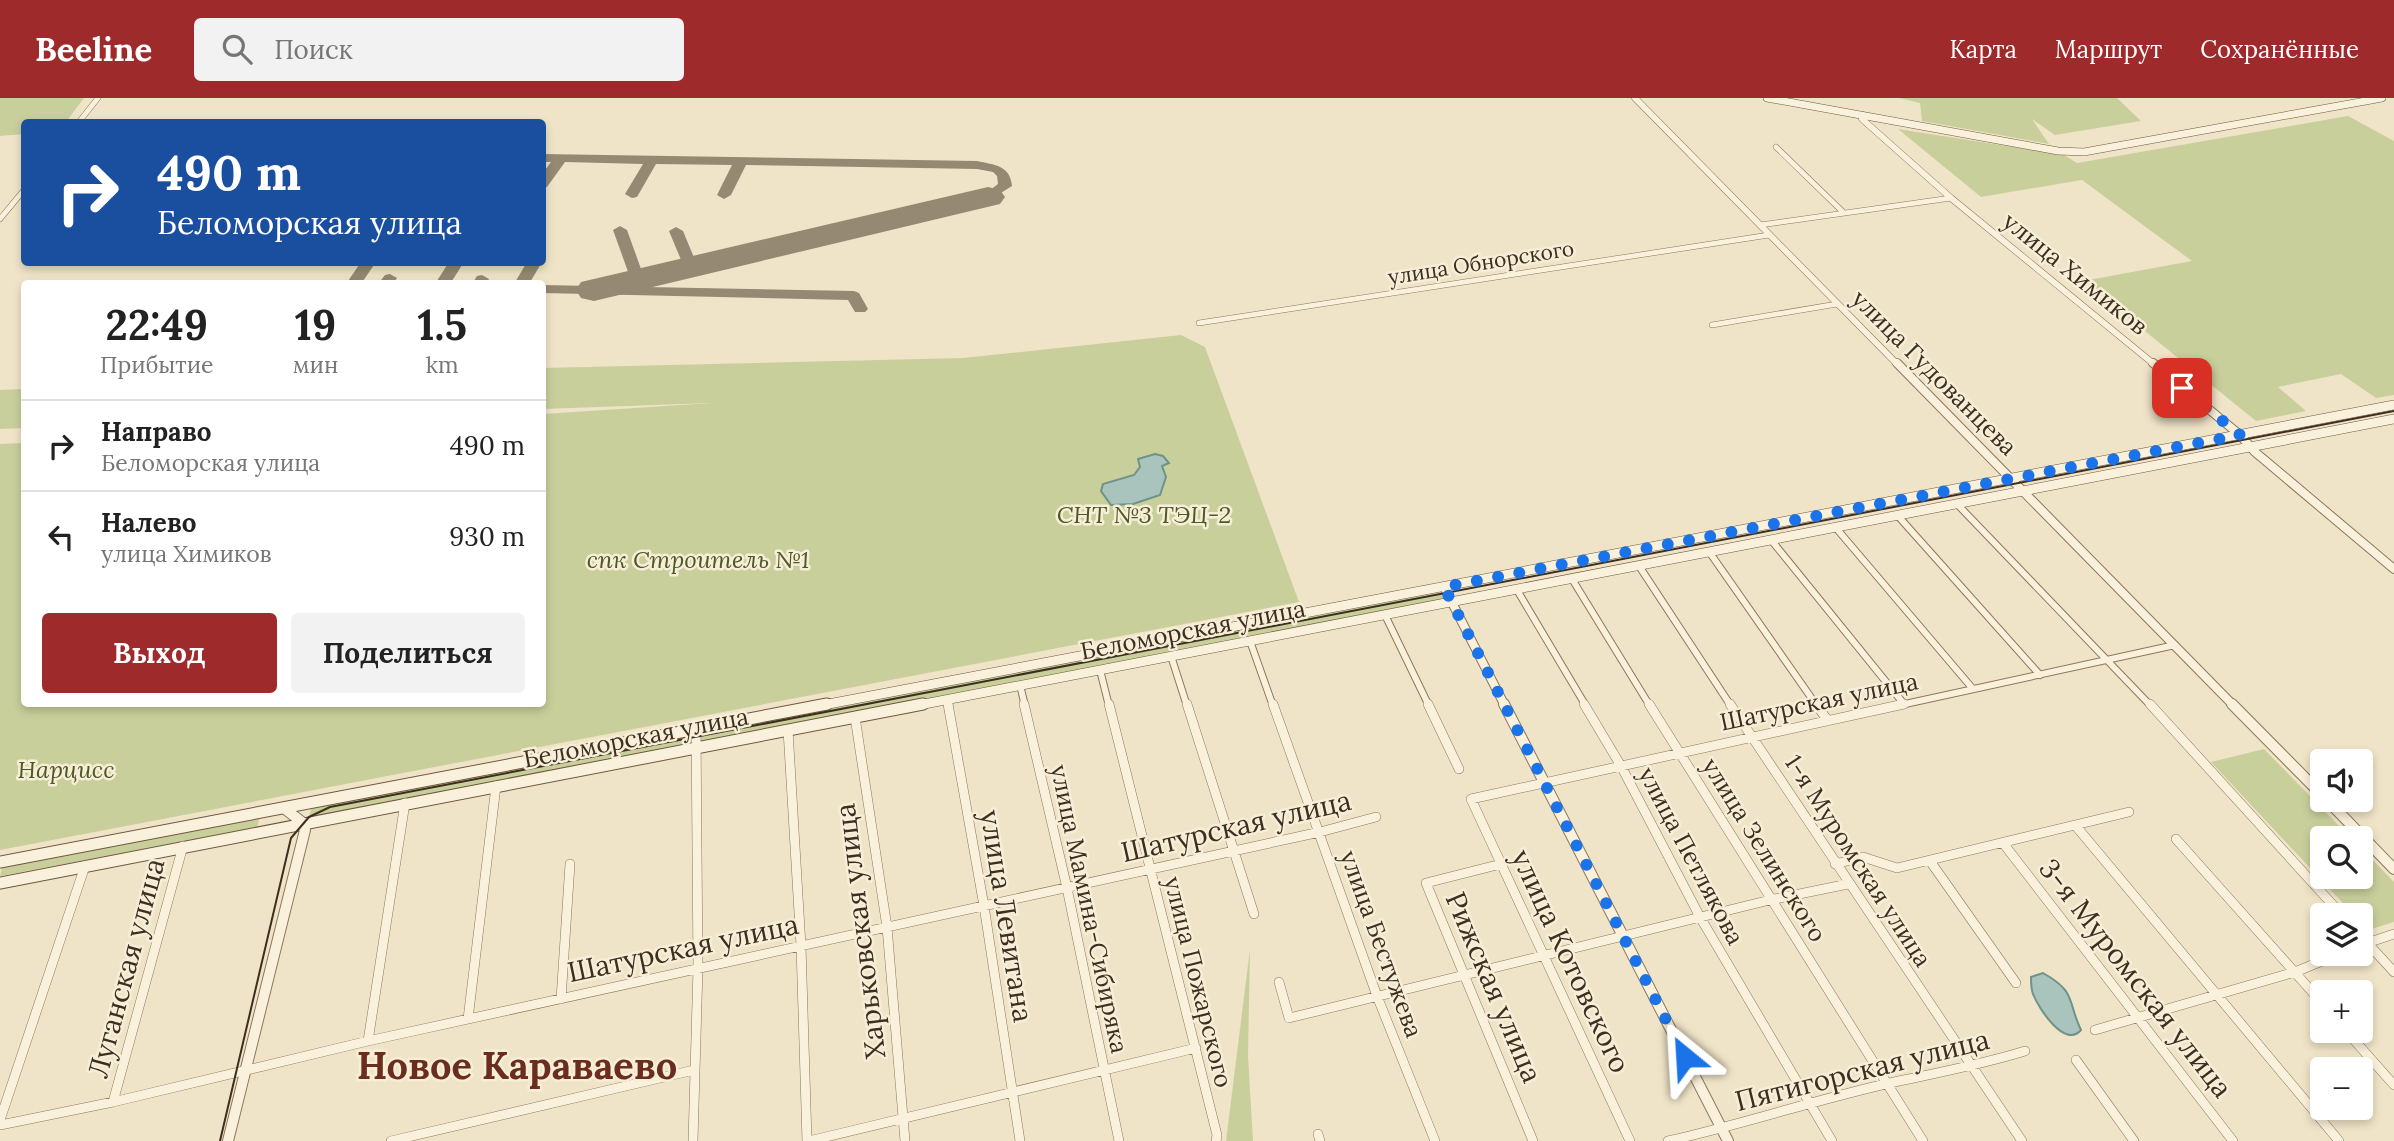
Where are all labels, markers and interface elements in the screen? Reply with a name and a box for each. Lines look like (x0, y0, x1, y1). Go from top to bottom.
search box (194, 18, 684, 81)
text: Beeline (35, 28, 152, 70)
icon: search (218, 30, 256, 68)
text: Поиск (274, 33, 353, 66)
text: Карта (1949, 34, 2017, 65)
text: Маршрут (2055, 34, 2162, 65)
text: Сохранённые (2200, 34, 2359, 65)
text: 490 m (157, 141, 301, 203)
icon: right (42, 147, 133, 238)
text: Беломорская улица (157, 202, 462, 243)
street label: улица Химиков (1996, 206, 2154, 342)
street label: улица Обнорского (1386, 234, 1576, 291)
street label: улица Гудованцева (1845, 283, 2024, 462)
text: 22:49 (106, 298, 208, 352)
text: 19 (295, 298, 336, 352)
text: 1.5 (417, 298, 467, 352)
text: Прибытие (100, 350, 214, 379)
text: мин (293, 350, 338, 379)
text: km (426, 350, 459, 379)
pin (2152, 358, 2212, 418)
icon: arrive (2163, 369, 2201, 407)
text: Направо (101, 415, 212, 448)
icon: right (42, 427, 80, 465)
text: 490 m (450, 429, 525, 462)
text: Беломорская улица (101, 448, 320, 477)
park label: СНТ №3 ТЭЦ-2 (1057, 499, 1231, 530)
text: Налево (101, 506, 197, 539)
icon: left (42, 518, 80, 556)
text: 930 m (449, 520, 525, 553)
text: улица Химиков (101, 539, 272, 568)
park label: спк Строитель №1 (587, 544, 809, 575)
street label: Беломорская улица (1078, 592, 1308, 667)
button: Выход (42, 613, 277, 693)
button: Поделиться (291, 613, 525, 693)
street label: Шатурская улица (1717, 665, 1921, 738)
street label: Беломорская улица (521, 700, 751, 775)
street label: 1-я Муромская улица (1778, 749, 1939, 973)
map controls (2310, 749, 2373, 1120)
button: sound (2310, 749, 2373, 812)
street label: улица Зелинского (1695, 752, 1834, 948)
park label: Нарцисс (17, 754, 115, 785)
street label: улица Мамина-Сибиряка (1044, 762, 1135, 1056)
street label: улица Петлякова (1632, 762, 1751, 950)
street label: Шатурская улица (1117, 782, 1355, 870)
street label: Харьковская улица (826, 801, 894, 1061)
street label: улица Левитана (972, 807, 1042, 1025)
button: search (2310, 826, 2373, 889)
street label: улица Котовского (1503, 843, 1639, 1079)
street label: улица Бестужева (1333, 846, 1430, 1042)
street label: 3-я Муромская улица (2031, 851, 2241, 1105)
street label: Луганская улица (79, 854, 173, 1082)
street label: улица Пожарского (1157, 873, 1240, 1091)
street label: Рижская улица (1438, 886, 1550, 1088)
button: layers (2310, 903, 2373, 966)
street label: Шатурская улица (564, 906, 802, 990)
button: + (2310, 980, 2373, 1043)
position arrow (1648, 1020, 1722, 1094)
street label: Пятигорская улица (1731, 1021, 1993, 1119)
district label: Новое Караваево (357, 1041, 677, 1089)
button: − (2310, 1057, 2373, 1120)

